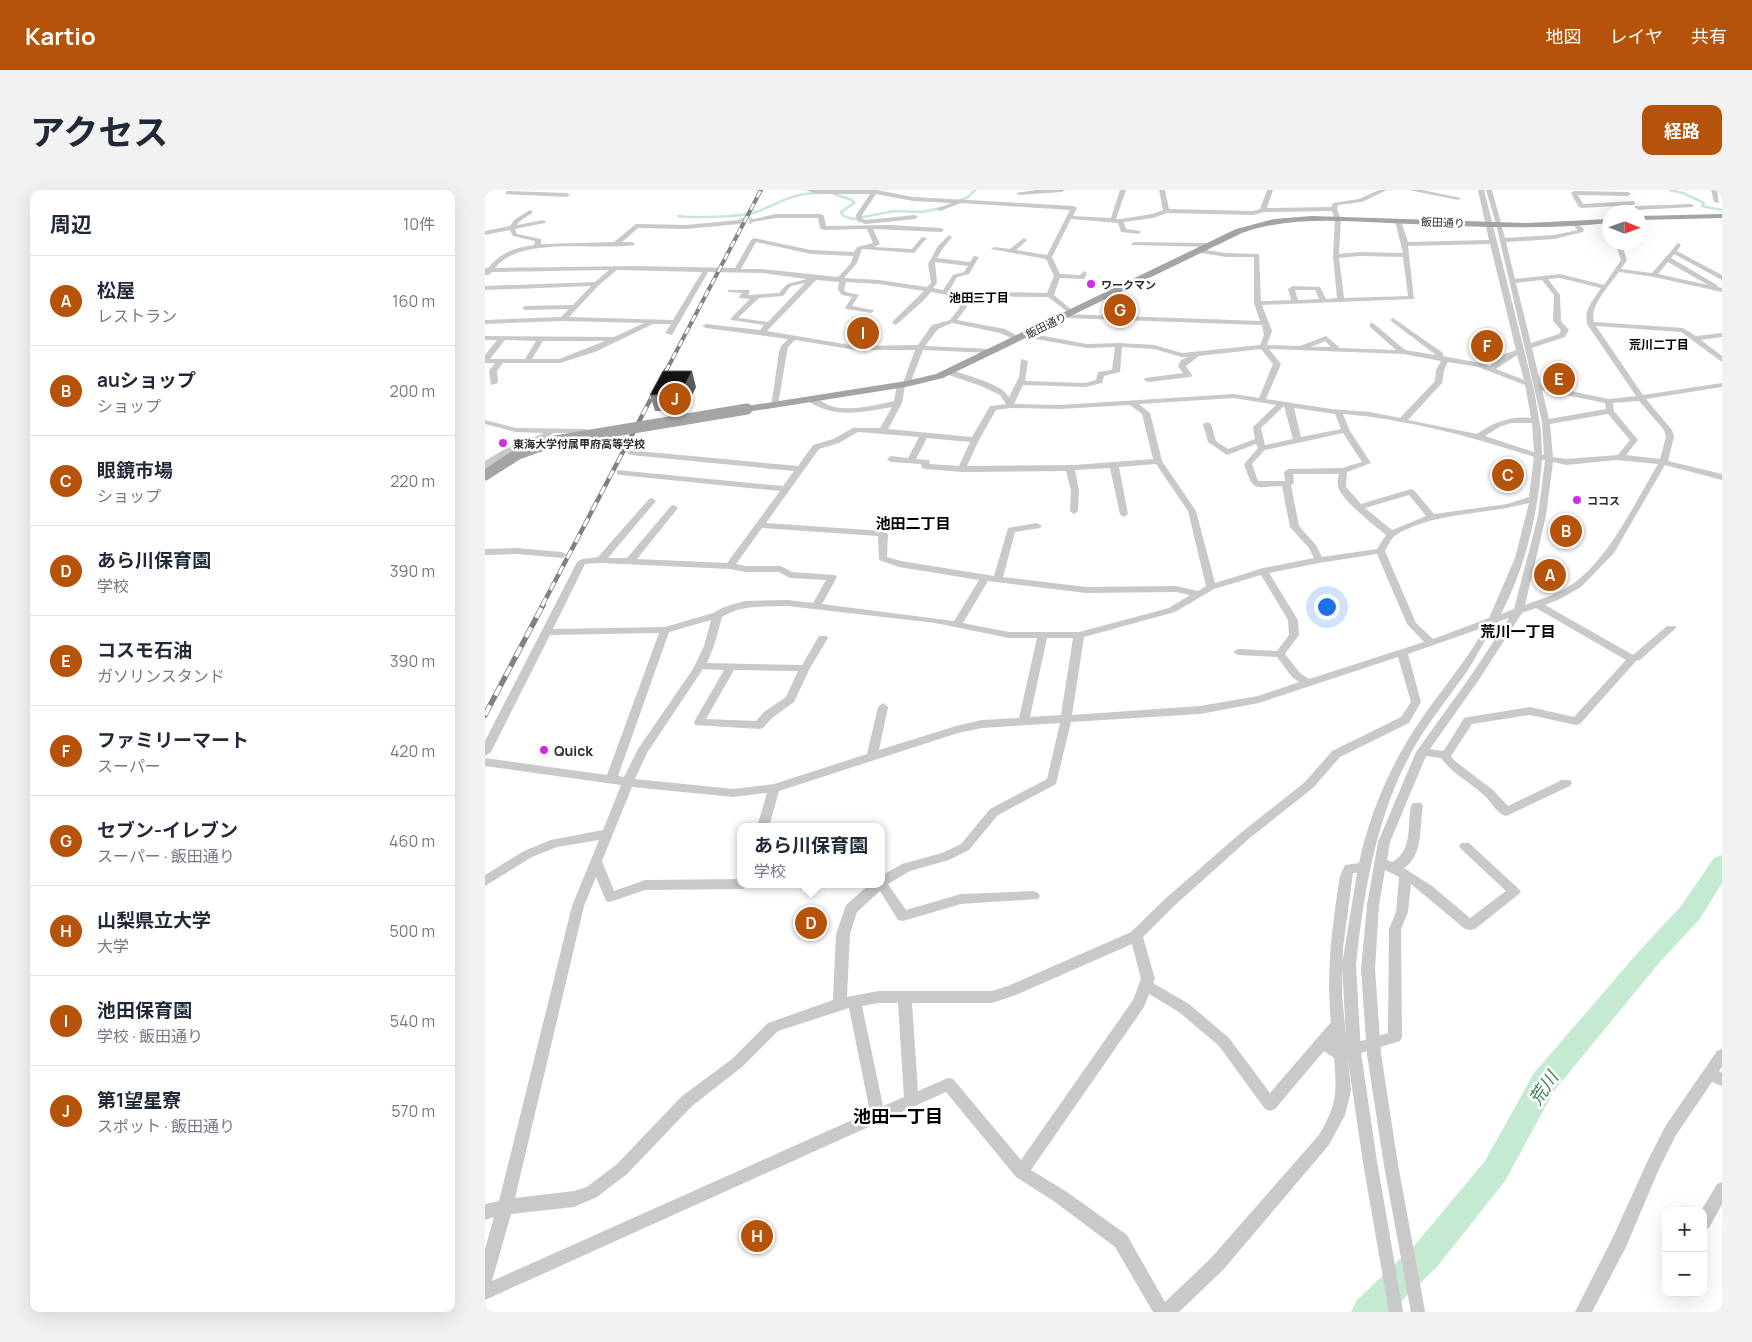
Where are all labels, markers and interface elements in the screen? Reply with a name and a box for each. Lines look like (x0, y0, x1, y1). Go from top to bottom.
text: Kartio (25, 19, 96, 52)
text: 地図 (1546, 24, 1582, 48)
text: レイヤ (1610, 24, 1663, 48)
text: 共有 (1691, 24, 1727, 48)
button: 経路 (1642, 105, 1722, 155)
text: アクセス (30, 108, 168, 156)
north arrow (1602, 205, 1647, 250)
text: 周辺 (50, 210, 92, 238)
text: 10件 (403, 213, 435, 235)
street label: 飯田通り (1421, 214, 1465, 230)
text: 松屋 (97, 277, 135, 303)
place label: ワークマン (1101, 277, 1156, 292)
marker: ワークマン (1085, 278, 1097, 290)
district label: 池田三丁目 (949, 289, 1009, 306)
text: A (61, 290, 71, 312)
text: 160 m (392, 290, 435, 312)
pin: G (1104, 291, 1136, 329)
text: レストラン (97, 305, 177, 327)
street label: 飯田通り (1023, 309, 1069, 341)
pin: I (847, 314, 879, 352)
pin: F (1471, 327, 1503, 365)
district label: 荒川二丁目 (1629, 336, 1689, 353)
pin: E (1543, 360, 1575, 398)
text: auショップ (97, 367, 196, 393)
text: B (61, 380, 71, 402)
text: 200 m (390, 380, 435, 402)
pin: J (659, 380, 691, 418)
text: ショップ (97, 395, 161, 417)
place label: 東海大学付属甲府高等学校 (513, 436, 645, 451)
marker: 東海大学付属甲府高等学校 (497, 437, 509, 449)
pin: C (1492, 456, 1524, 494)
text: 眼鏡市場 (97, 457, 173, 483)
text: C (60, 470, 72, 492)
text: 220 m (390, 470, 435, 492)
text: ショップ (97, 485, 161, 507)
place label: ココス (1587, 493, 1620, 508)
marker: ココス (1571, 494, 1583, 506)
pin: B (1550, 512, 1582, 550)
district label: 池田二丁目 (875, 513, 951, 534)
text: あら川保育園 (97, 547, 211, 573)
pin: A (1534, 556, 1566, 594)
text: D (60, 560, 72, 582)
text: 390 m (390, 560, 435, 582)
text: 学校 (97, 575, 129, 597)
your location (1314, 594, 1340, 620)
district label: 荒川一丁目 (1480, 621, 1556, 642)
text: コスモ石油 (97, 637, 192, 663)
text: E (61, 650, 71, 672)
text: 390 m (390, 650, 435, 672)
text: ガソリンスタンド (97, 665, 225, 687)
text: ファミリーマート (97, 727, 249, 753)
text: F (62, 740, 70, 762)
text: 420 m (390, 740, 435, 762)
place label: Quick (554, 741, 593, 760)
marker: Quick (538, 744, 550, 756)
text: スーパー (97, 755, 161, 777)
text: セブン-イレブン (97, 817, 238, 843)
popup (737, 823, 885, 888)
text: G (60, 830, 72, 852)
text: 460 m (389, 830, 435, 852)
text: あら川保育園 (754, 832, 868, 858)
text: スーパー · 飯田通り (97, 845, 235, 867)
text: 学校 (754, 860, 786, 882)
pin: D (795, 904, 827, 942)
text: 山梨県立大学 (97, 907, 211, 933)
text: H (60, 920, 72, 942)
text: 500 m (389, 920, 435, 942)
text: 大学 (97, 935, 129, 957)
text: 池田保育園 (97, 997, 192, 1023)
text: I (64, 1010, 68, 1032)
text: 540 m (390, 1010, 435, 1032)
text: 学校 · 飯田通り (97, 1025, 203, 1047)
water label: 荒川 (1523, 1065, 1564, 1110)
text: 第1望星寮 (97, 1087, 181, 1113)
text: J (62, 1100, 70, 1122)
text: 570 m (391, 1100, 435, 1122)
district label: 池田一丁目 (853, 1104, 943, 1128)
text: スポット · 飯田通り (97, 1115, 235, 1137)
map controls (1662, 1207, 1707, 1297)
button: + (1662, 1207, 1707, 1252)
pin: H (741, 1217, 773, 1255)
button: − (1662, 1252, 1707, 1297)

